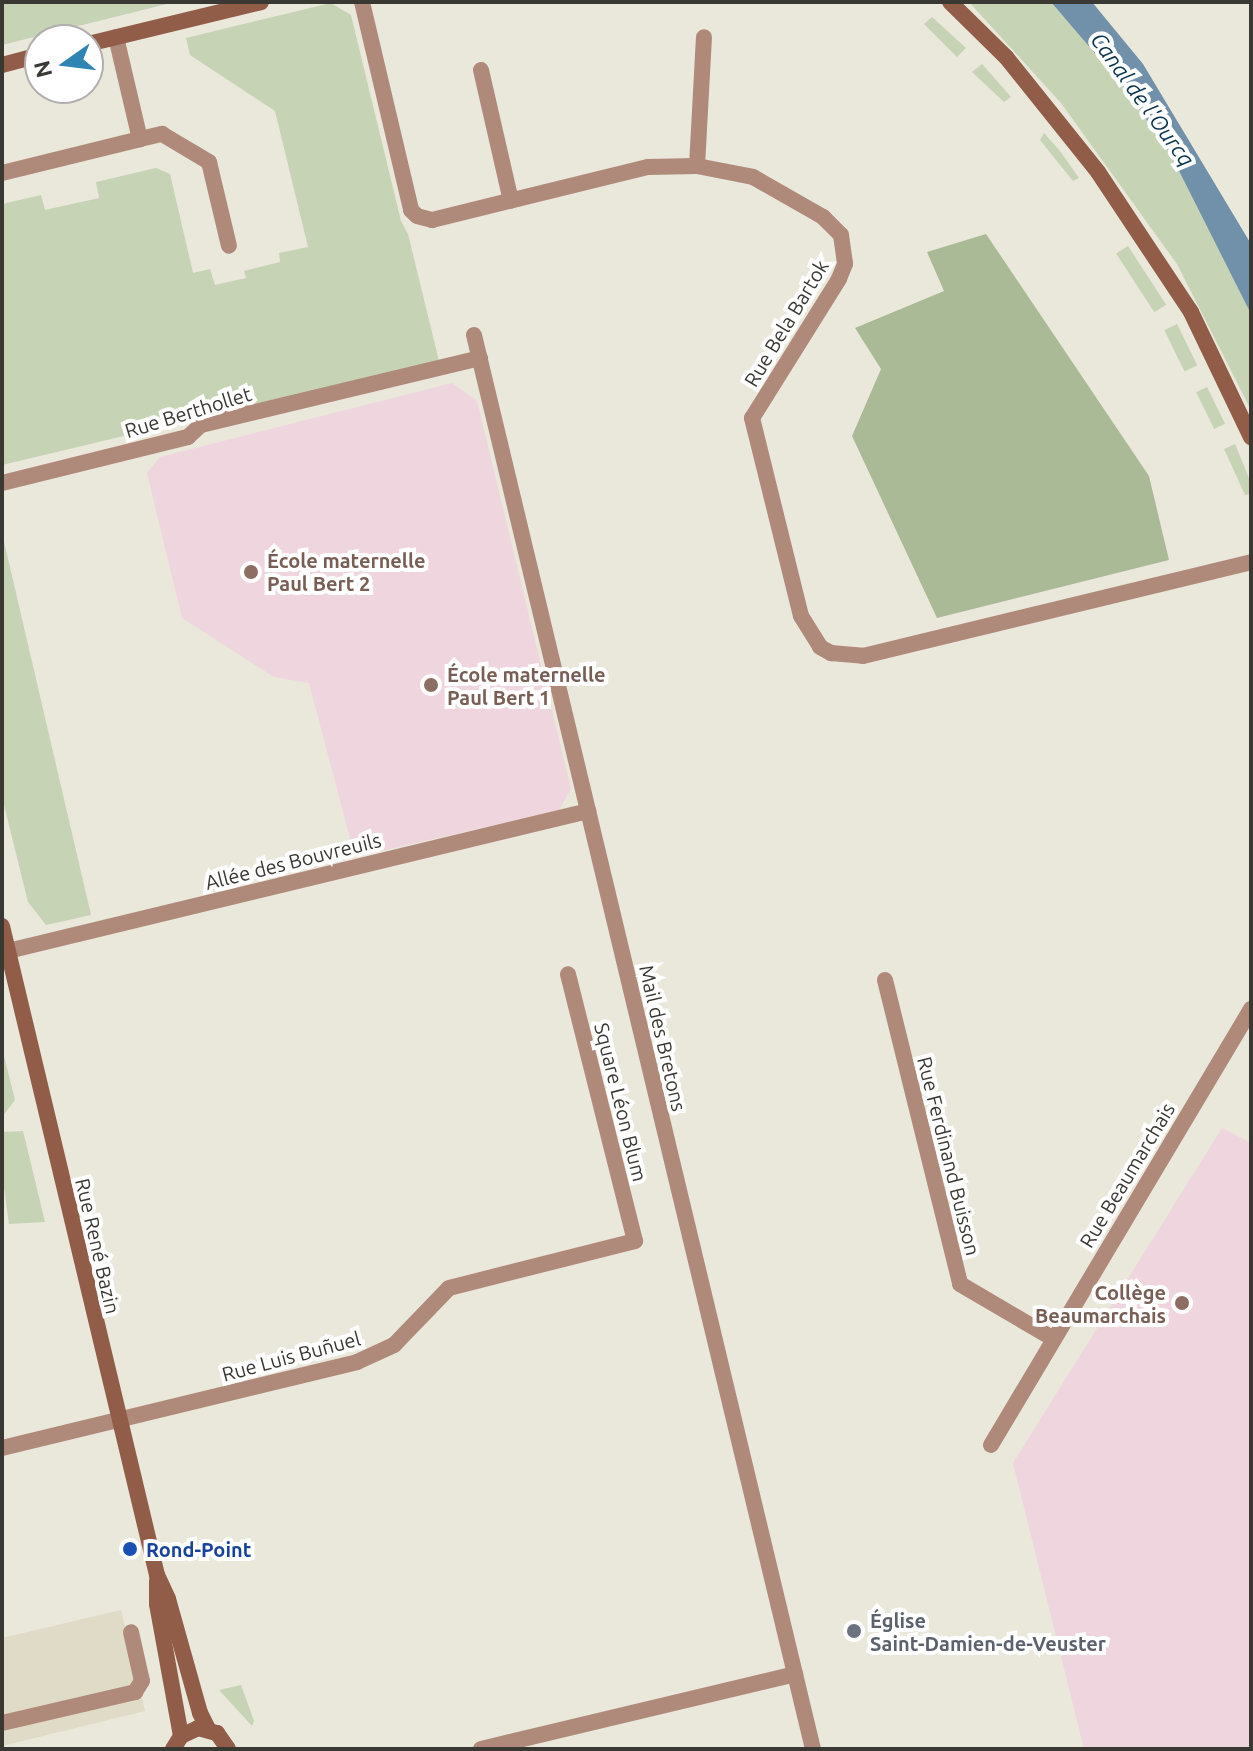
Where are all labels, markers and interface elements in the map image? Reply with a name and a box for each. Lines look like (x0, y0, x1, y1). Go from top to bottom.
north arrow (24, 24, 104, 104)
water label: Canal de l'Ourcq (1086, 27, 1200, 171)
text: N (28, 58, 56, 80)
street label: Rue Bela Bartok (739, 255, 833, 391)
street label: Rue Berthollet (122, 381, 254, 443)
place label: École maternelle Paul Bert 2 (267, 548, 426, 595)
marker: École maternelle Paul Bert 2 (242, 563, 260, 581)
place label: École maternelle Paul Bert 1 (447, 662, 606, 709)
marker: École maternelle Paul Bert 1 (422, 676, 440, 694)
street label: Allée des Bouvreuils (203, 828, 383, 894)
street label: Mail des Bretons (635, 963, 691, 1113)
street label: Square Léon Blum (590, 1020, 652, 1184)
street label: Rue Ferdinand Buisson (913, 1054, 985, 1258)
street label: Rue Beaumarchais (1074, 1098, 1180, 1252)
street label: Rue René Bazin (71, 1176, 125, 1316)
place label: Collège Beaumarchais (1035, 1280, 1166, 1327)
marker: Collège Beaumarchais (1173, 1294, 1191, 1312)
street label: Rue Luis Buñuel (219, 1326, 363, 1386)
place label: Rond-Point (146, 1537, 251, 1561)
marker: Rond-Point (121, 1540, 139, 1558)
place label: Église Saint-Damien-de-Veuster (870, 1608, 1106, 1655)
marker: Église Saint-Damien-de-Veuster (845, 1622, 863, 1640)

